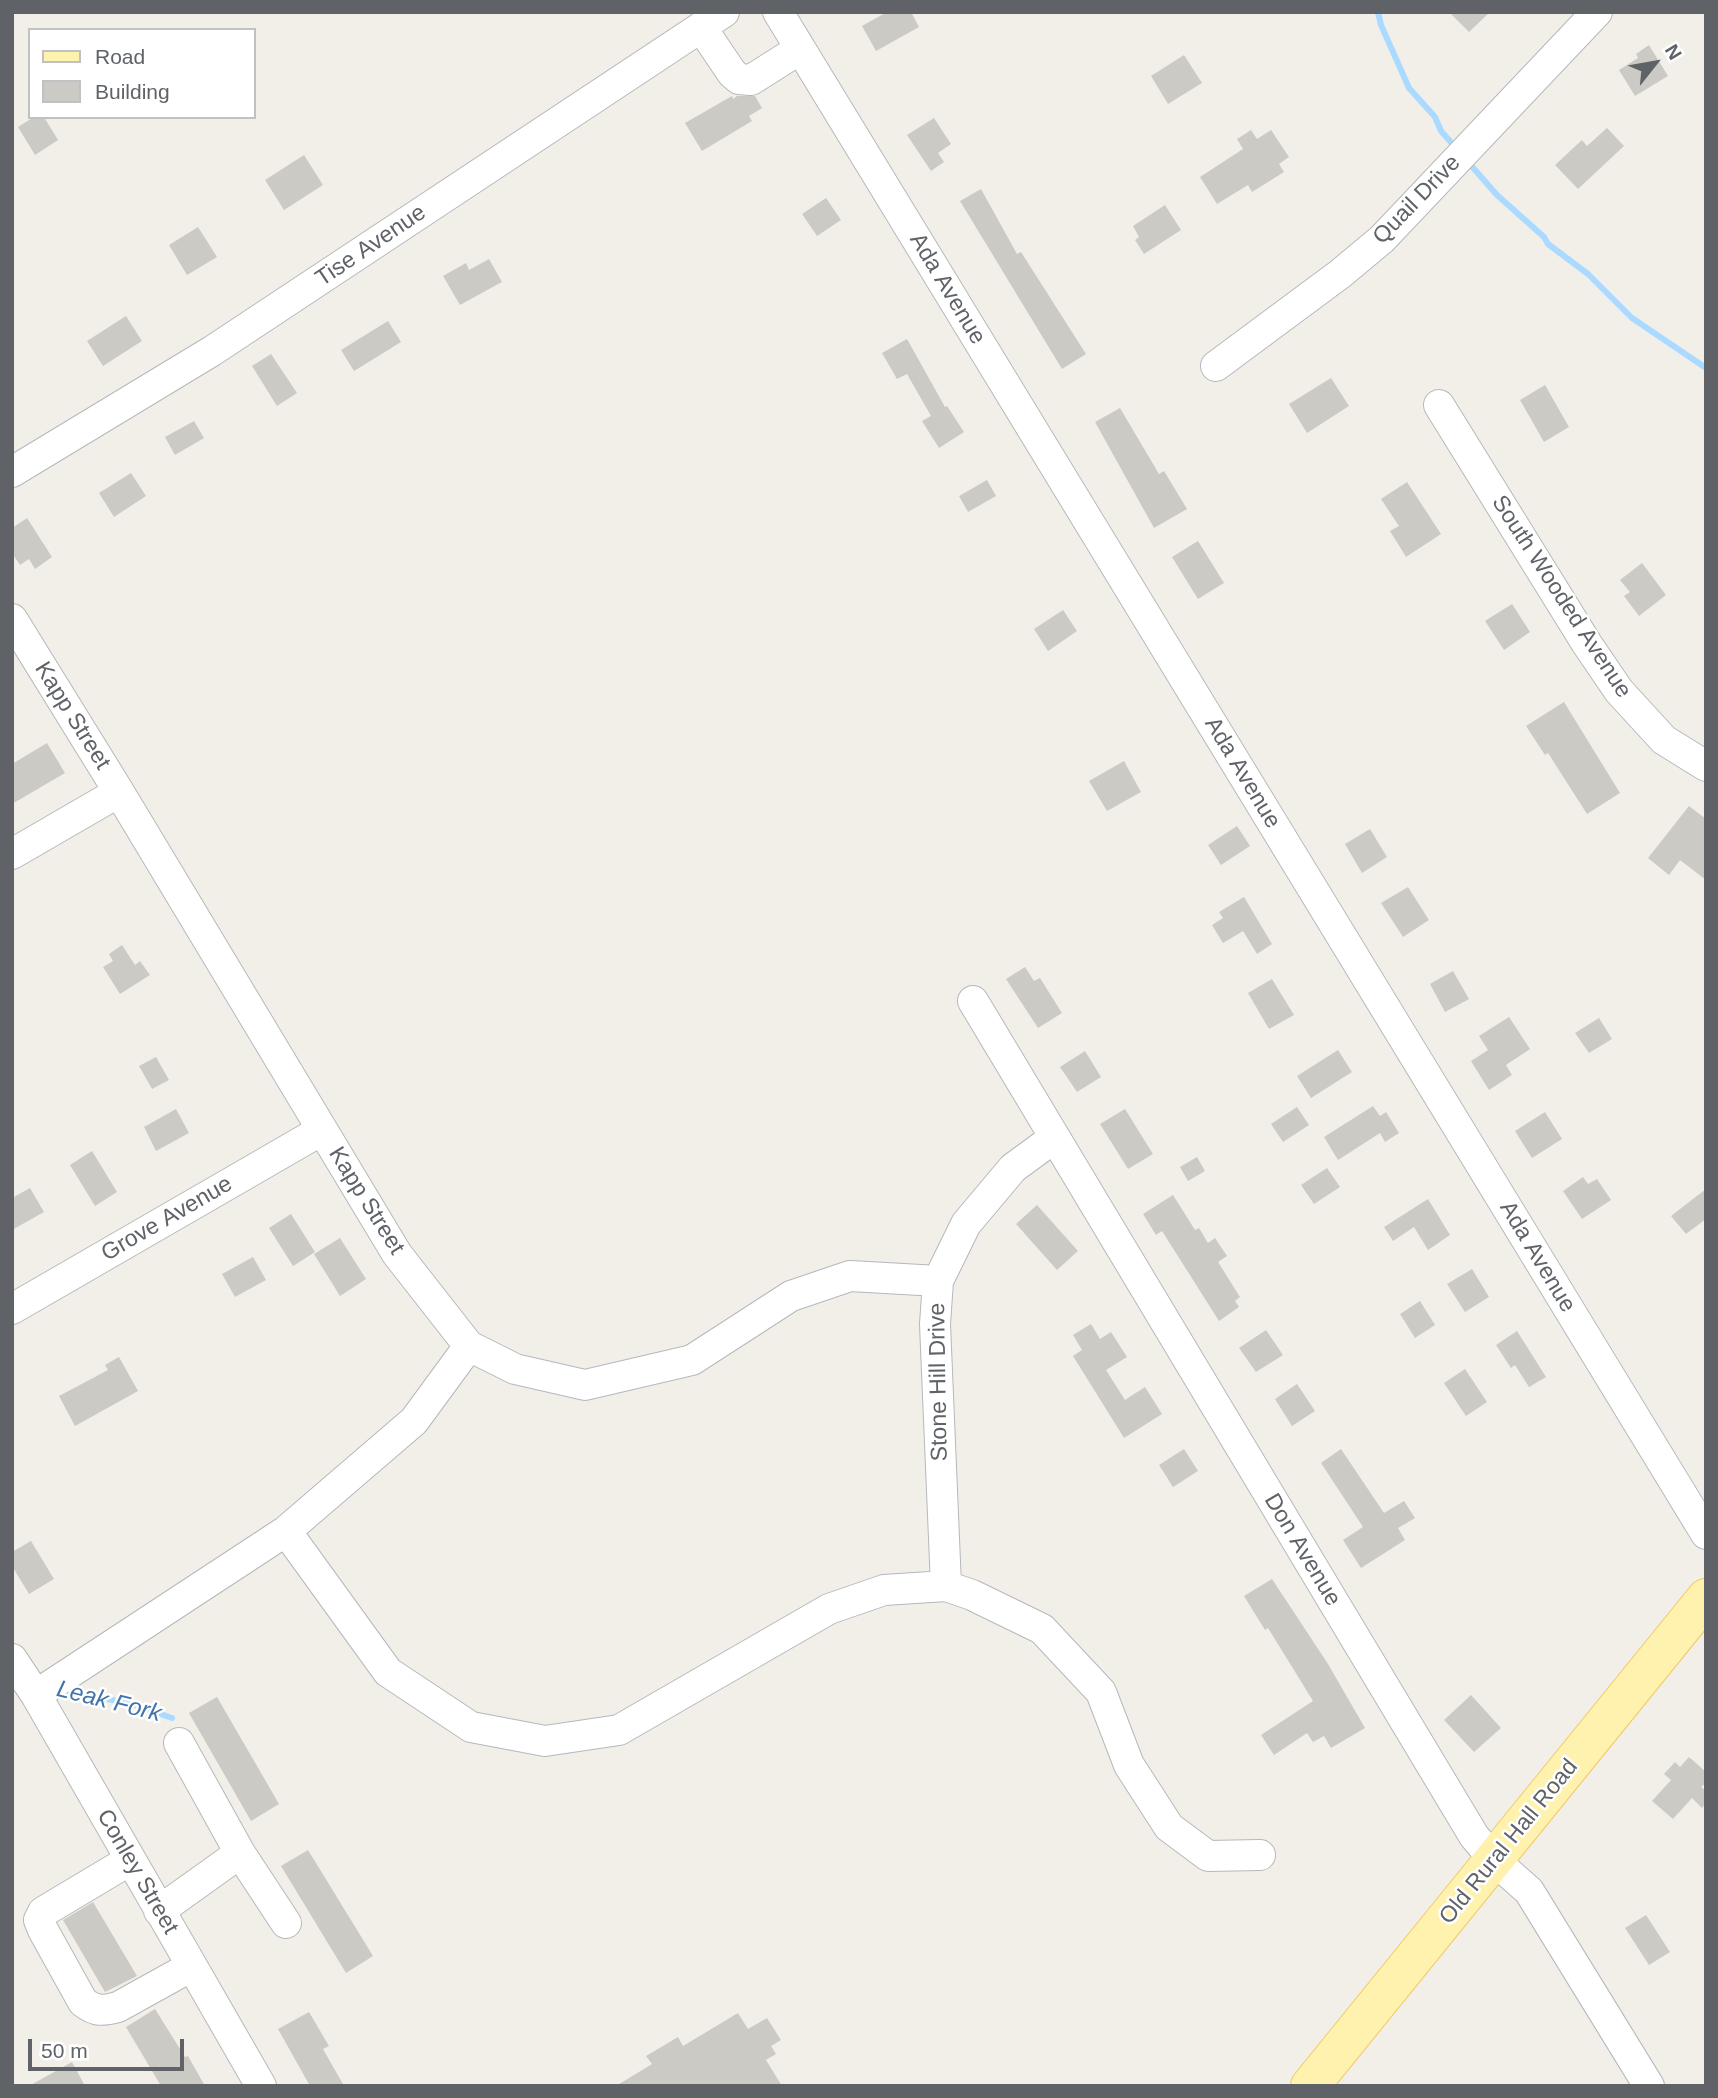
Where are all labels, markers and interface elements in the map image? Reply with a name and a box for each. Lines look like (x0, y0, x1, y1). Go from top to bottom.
legend (28, 28, 256, 119)
north arrow (1620, 28, 1690, 98)
text: N (1661, 41, 1686, 63)
text: Road (95, 45, 145, 68)
text: Building (95, 80, 170, 103)
street label: Quail Drive (1368, 150, 1466, 250)
street label: Tise Avenue (311, 199, 431, 293)
street label: Ada Avenue (903, 228, 991, 350)
street label: South Wooded Avenue (1485, 491, 1637, 703)
street label: Kapp Street (28, 657, 116, 775)
street label: Ada Avenue (1198, 712, 1286, 834)
street label: Kapp Street (322, 1142, 410, 1260)
street label: Grove Avenue (97, 1170, 237, 1268)
street label: Ada Avenue (1493, 1196, 1581, 1318)
street label: Stone Hill Drive (924, 1303, 954, 1461)
street label: Don Avenue (1258, 1489, 1346, 1611)
water label: Leak Fork (54, 1675, 164, 1729)
street label: Old Rural Hall Road (1434, 1754, 1584, 1930)
street label: Conley Street (90, 1805, 184, 1939)
scale bar (32, 2024, 187, 2068)
text: 50 m (41, 2039, 88, 2062)

